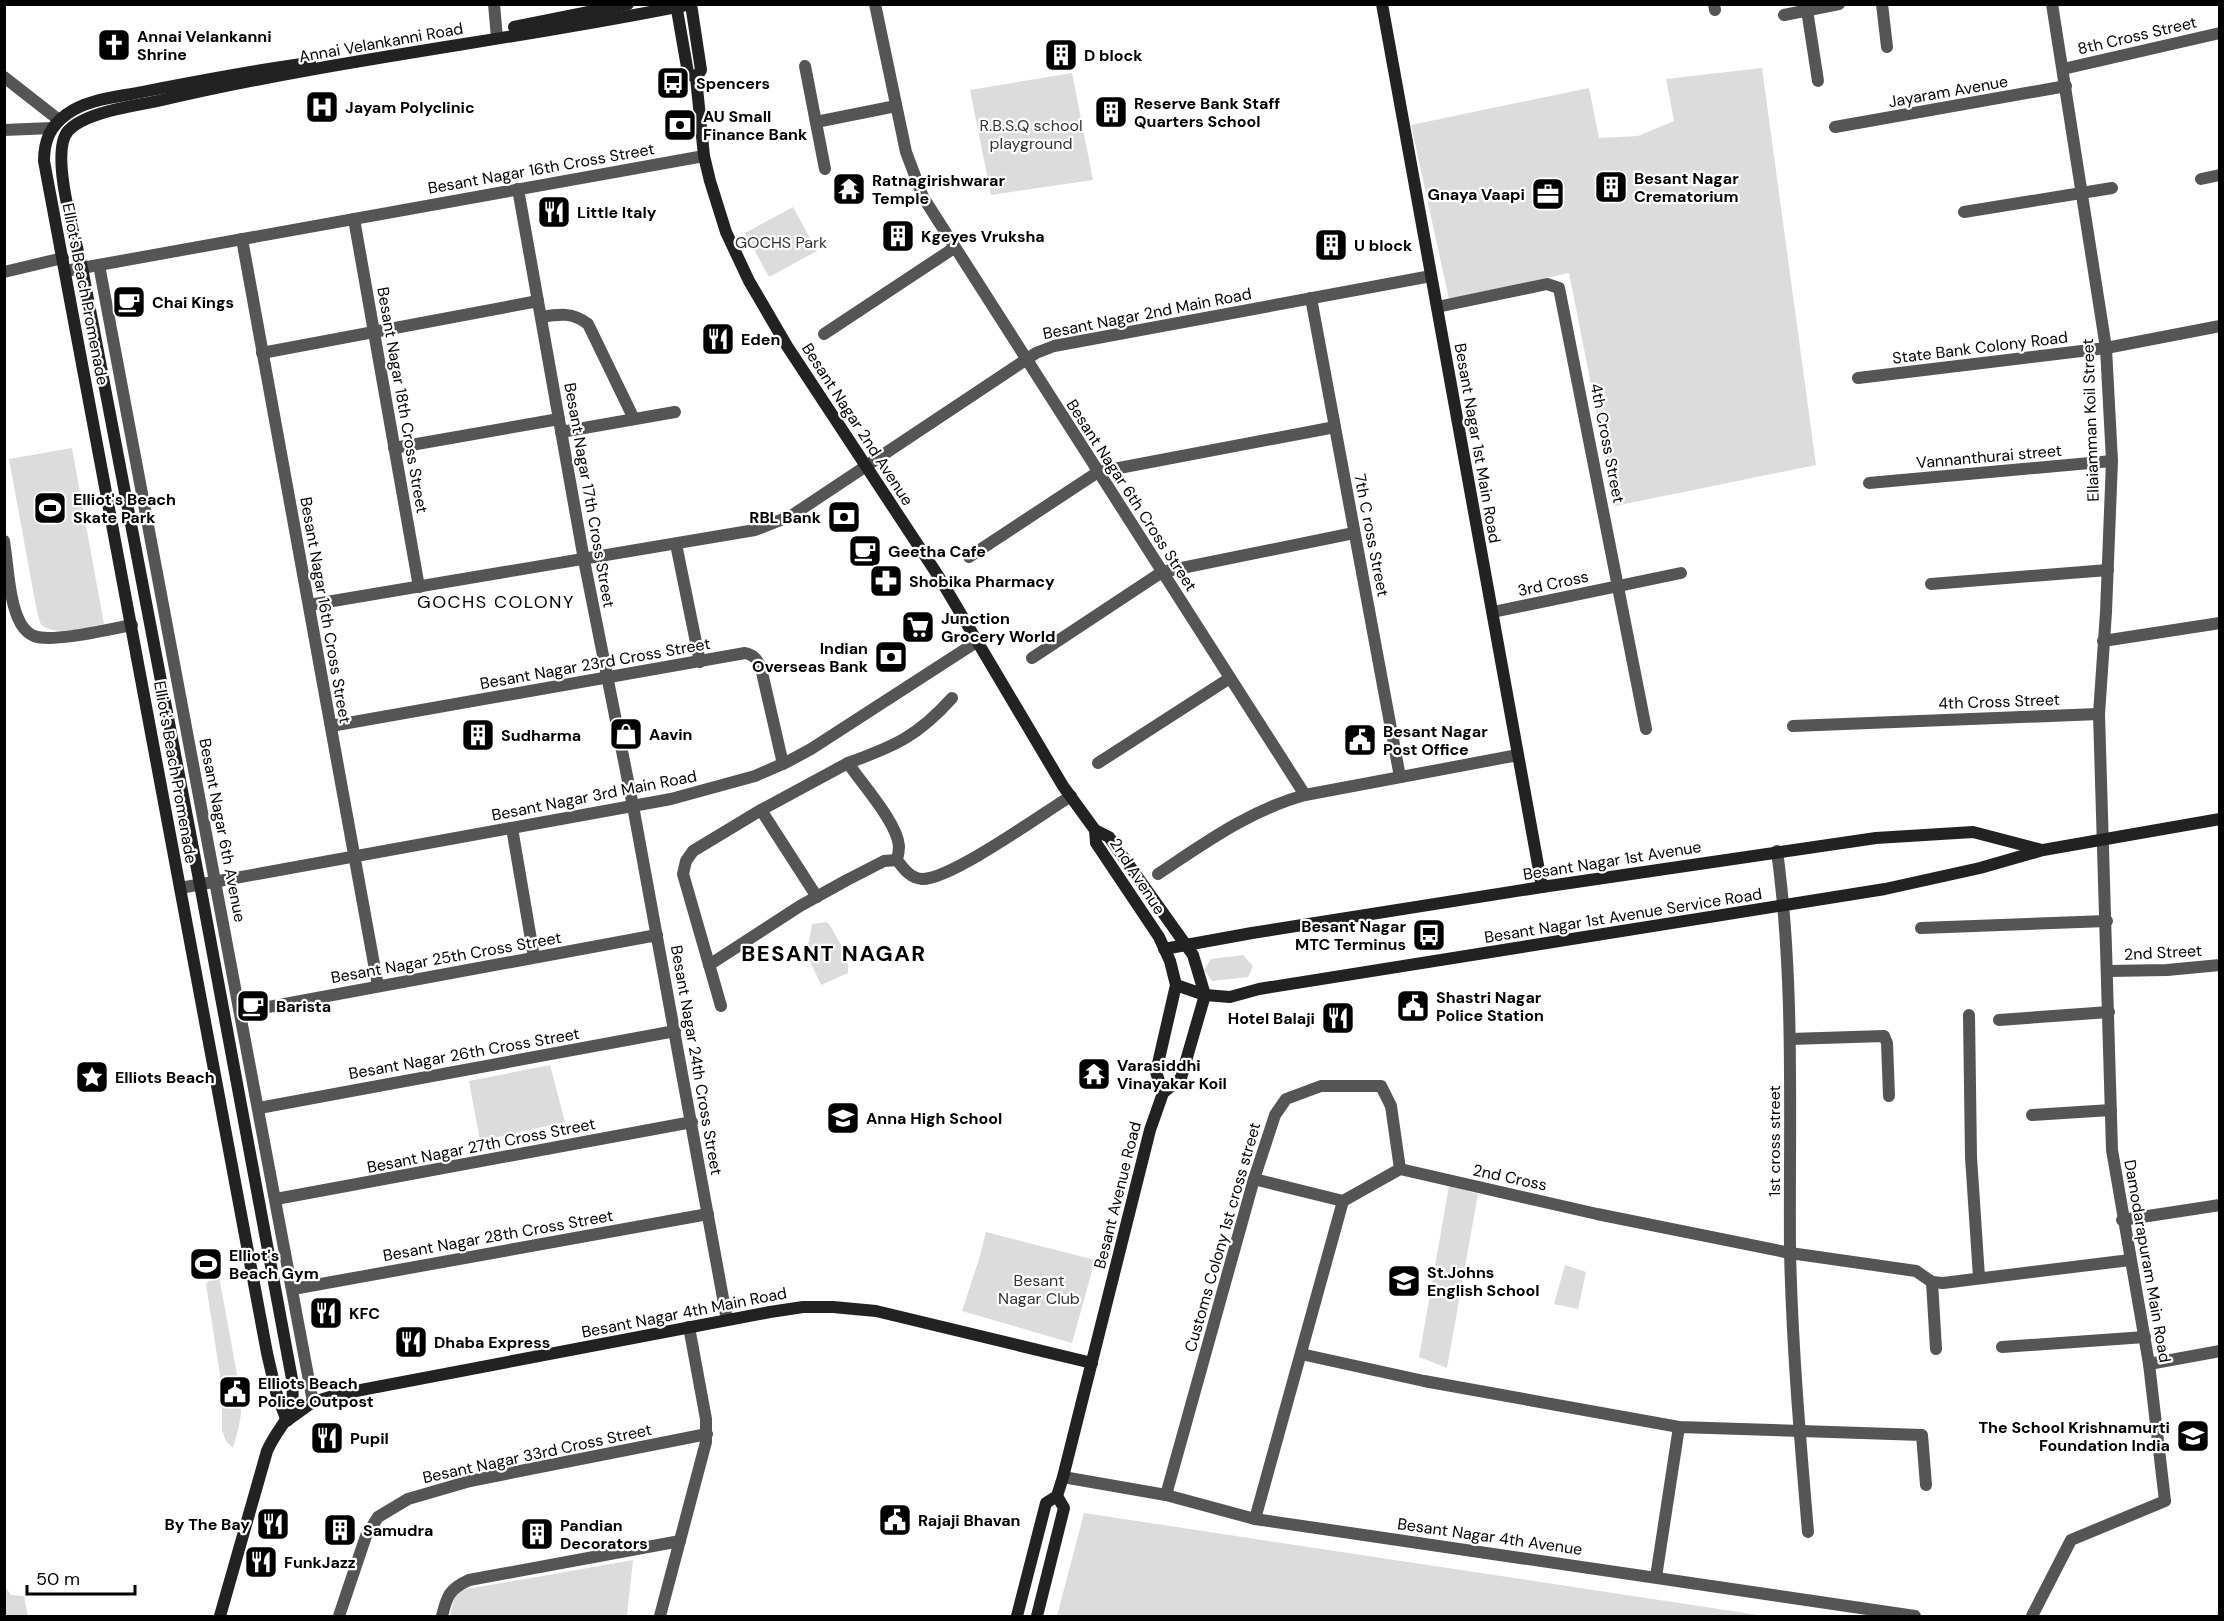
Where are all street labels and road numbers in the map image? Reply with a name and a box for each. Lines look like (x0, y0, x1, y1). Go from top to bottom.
street label: 8th Cross Street (2075, 12, 2199, 59)
street label: Annai Velankanni Road (297, 18, 465, 67)
street label: Jayaram Avenue (1887, 71, 2010, 112)
street label: Besant Nagar 16th Cross Street (426, 138, 656, 199)
street label: Elliot's Beach Promenade (58, 201, 113, 387)
street label: Besant Nagar 2nd Main Road (1041, 283, 1253, 344)
street label: Besant Nagar 18th Cross Street (372, 285, 433, 515)
street label: State Bank Colony Road (1891, 326, 2069, 369)
street label: Ellaiamman Koil Street (2077, 338, 2104, 502)
street label: Besant Nagar 2nd Avenue (797, 339, 918, 510)
street label: Besant Nagar 1st Main Road (1450, 341, 1505, 545)
street label: Besant Nagar 17th Cross Street (559, 381, 620, 609)
street label: 4th Cross Street (1586, 381, 1629, 505)
street label: Besant Nagar 6th Cross Street (1062, 395, 1202, 595)
street label: Vannanthurai street (1915, 440, 2063, 473)
street label: 7th C ross Street (1349, 472, 1394, 598)
street label: Besant Nagar 16th Cross Street (295, 495, 356, 725)
street label: 3rd Cross (1516, 566, 1591, 601)
street label: Besant Nagar 23rd Cross Street (478, 633, 712, 694)
street label: Elliot's Beach Promenade (149, 679, 202, 865)
street label: 4th Cross Street (1938, 689, 2060, 714)
street label: Besant Nagar 6th Avenue (194, 736, 251, 924)
street label: Besant Nagar 3rd Main Road (490, 765, 699, 826)
street label: 2nd Avenue (1105, 834, 1170, 918)
street label: Besant Nagar 1st Avenue (1521, 836, 1703, 885)
street label: Besant Nagar 1st Avenue Service Road (1483, 883, 1763, 948)
street label: Besant Nagar 25th Cross Street (329, 927, 563, 988)
street label: 2nd Street (2124, 940, 2203, 965)
street label: Besant Nagar 24th Cross Street (666, 943, 727, 1177)
street label: Besant Nagar 26th Cross Street (347, 1023, 581, 1084)
street label: 1st cross street (1764, 1085, 1785, 1197)
street label: Besant Nagar 27th Cross Street (365, 1113, 597, 1178)
street label: Besant Avenue Road (1089, 1119, 1146, 1271)
street label: Customs Colony 1st cross street (1180, 1120, 1265, 1354)
street label: Damodarapuram Main Road (2119, 1158, 2176, 1364)
street label: 2nd Cross (1471, 1159, 1549, 1196)
street label: Besant Nagar 28th Cross Street (381, 1205, 615, 1266)
street label: Besant Nagar 4th Main Road (580, 1282, 789, 1343)
street label: Besant Nagar 33rd Cross Street (421, 1419, 654, 1488)
street label: Besant Nagar 4th Avenue (1396, 1513, 1584, 1560)

